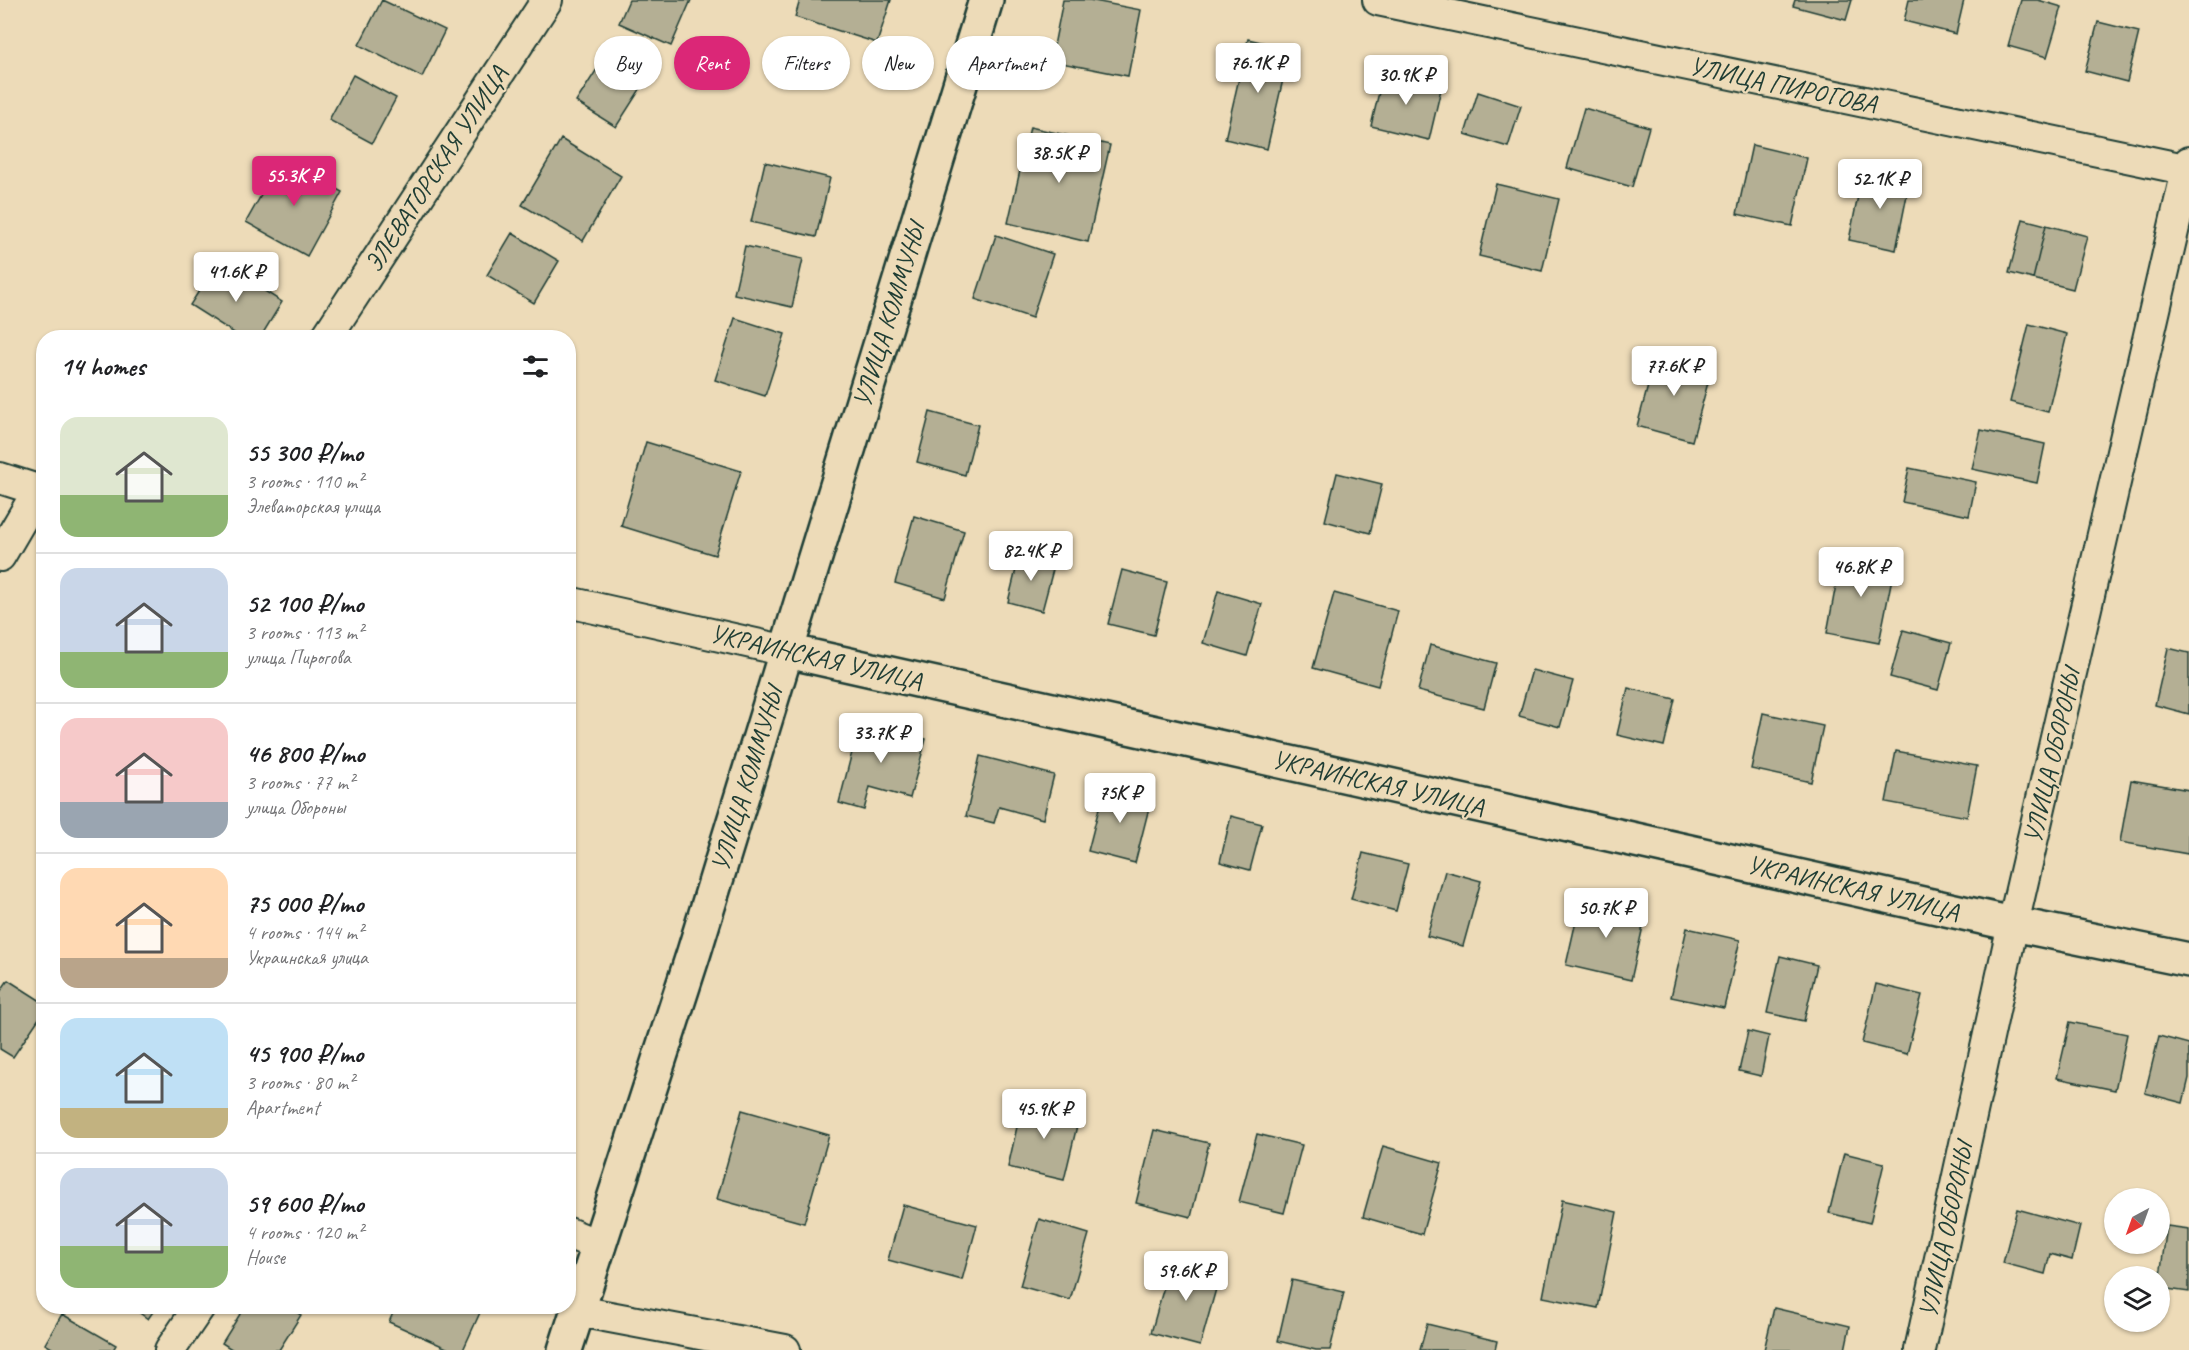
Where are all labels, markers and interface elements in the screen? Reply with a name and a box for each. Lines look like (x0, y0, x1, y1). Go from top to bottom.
chip: Buy (594, 36, 662, 90)
chip: Rent (674, 36, 750, 90)
chip: Filters (762, 36, 850, 90)
chip: New (862, 36, 934, 90)
chip: Apartment (946, 36, 1066, 90)
pin: 76.1K ₽ (1203, 43, 1313, 94)
street label: УЛИЦА ПИРОГОВА (1687, 49, 1881, 121)
text: 76.1K ₽ (1230, 50, 1286, 75)
pin: 30.9K ₽ (1351, 55, 1461, 106)
street label: ЭЛЕВАТОРСКАЯ УЛИЦА (357, 59, 515, 278)
text: 30.9K ₽ (1378, 62, 1434, 87)
pin: 38.5K ₽ (1004, 133, 1114, 184)
text: 38.5K ₽ (1031, 140, 1087, 165)
pin: 55.3K ₽ (239, 156, 349, 207)
pin: 52.1K ₽ (1825, 159, 1935, 210)
text: 55.3K ₽ (266, 163, 322, 188)
text: 52.1K ₽ (1852, 166, 1908, 191)
street label: УЛИЦА КОММУНЫ (845, 214, 934, 411)
pin: 41.6K ₽ (181, 252, 291, 303)
text: 41.6K ₽ (208, 259, 264, 284)
pin: 77.6K ₽ (1619, 346, 1729, 397)
text: 14 homes (60, 350, 145, 383)
icon: filters (519, 350, 552, 383)
text: 77.6K ₽ (1646, 353, 1702, 378)
text: 55 300 ₽/mo (246, 436, 363, 469)
icon: home (108, 441, 180, 513)
text: 3 rooms · 110 m² (246, 469, 363, 494)
text: Элеваторская улица (246, 494, 380, 519)
pin: 82.4K ₽ (976, 531, 1086, 582)
text: 82.4K ₽ (1003, 538, 1059, 563)
pin: 46.8K ₽ (1806, 547, 1916, 598)
text: 46.8K ₽ (1833, 554, 1889, 579)
text: 52 100 ₽/mo (246, 587, 363, 620)
icon: home (108, 592, 180, 664)
street label: УКРАИНСКАЯ УЛИЦА (707, 617, 926, 698)
text: 3 rooms · 113 m² (246, 620, 363, 645)
text: улица Пирогова (246, 645, 351, 670)
street label: УЛИЦА ОБОРОНЫ (2016, 661, 2089, 846)
street label: УЛИЦА КОММУНЫ (703, 678, 792, 875)
pin: 33.7K ₽ (826, 713, 936, 764)
text: 33.7K ₽ (853, 720, 909, 745)
text: 46 800 ₽/mo (246, 737, 364, 770)
icon: home (108, 742, 180, 814)
street label: УКРАИНСКАЯ УЛИЦА (1269, 743, 1488, 824)
text: 3 rooms · 77 m² (246, 770, 354, 795)
pin: 75K ₽ (1078, 773, 1162, 824)
text: 75K ₽ (1099, 780, 1141, 805)
text: улица Обороны (246, 795, 345, 820)
street label: УКРАИНСКАЯ УЛИЦА (1744, 848, 1963, 929)
text: 75 000 ₽/mo (246, 887, 363, 920)
pin: 50.7K ₽ (1551, 888, 1661, 939)
icon: home (108, 892, 180, 964)
text: 50.7K ₽ (1578, 895, 1634, 920)
text: 4 rooms · 144 m² (246, 920, 363, 945)
text: Украинская улица (246, 945, 368, 970)
text: 45 900 ₽/mo (246, 1037, 363, 1070)
icon: home (108, 1042, 180, 1114)
text: 3 rooms · 80 m² (246, 1070, 354, 1095)
pin: 45.9K ₽ (989, 1089, 1099, 1140)
text: Apartment (246, 1095, 319, 1120)
text: 45.9K ₽ (1016, 1096, 1072, 1121)
street label: УЛИЦА ОБОРОНЫ (1911, 1135, 1982, 1320)
text: 59 600 ₽/mo (246, 1187, 364, 1220)
north arrow (2104, 1188, 2170, 1254)
map controls (2104, 1188, 2170, 1332)
icon: home (108, 1192, 180, 1264)
text: 4 rooms · 120 m² (246, 1220, 363, 1245)
text: House (246, 1245, 285, 1270)
pin: 59.6K ₽ (1131, 1251, 1241, 1302)
text: 59.6K ₽ (1158, 1258, 1214, 1283)
button: layers (2104, 1266, 2170, 1332)

